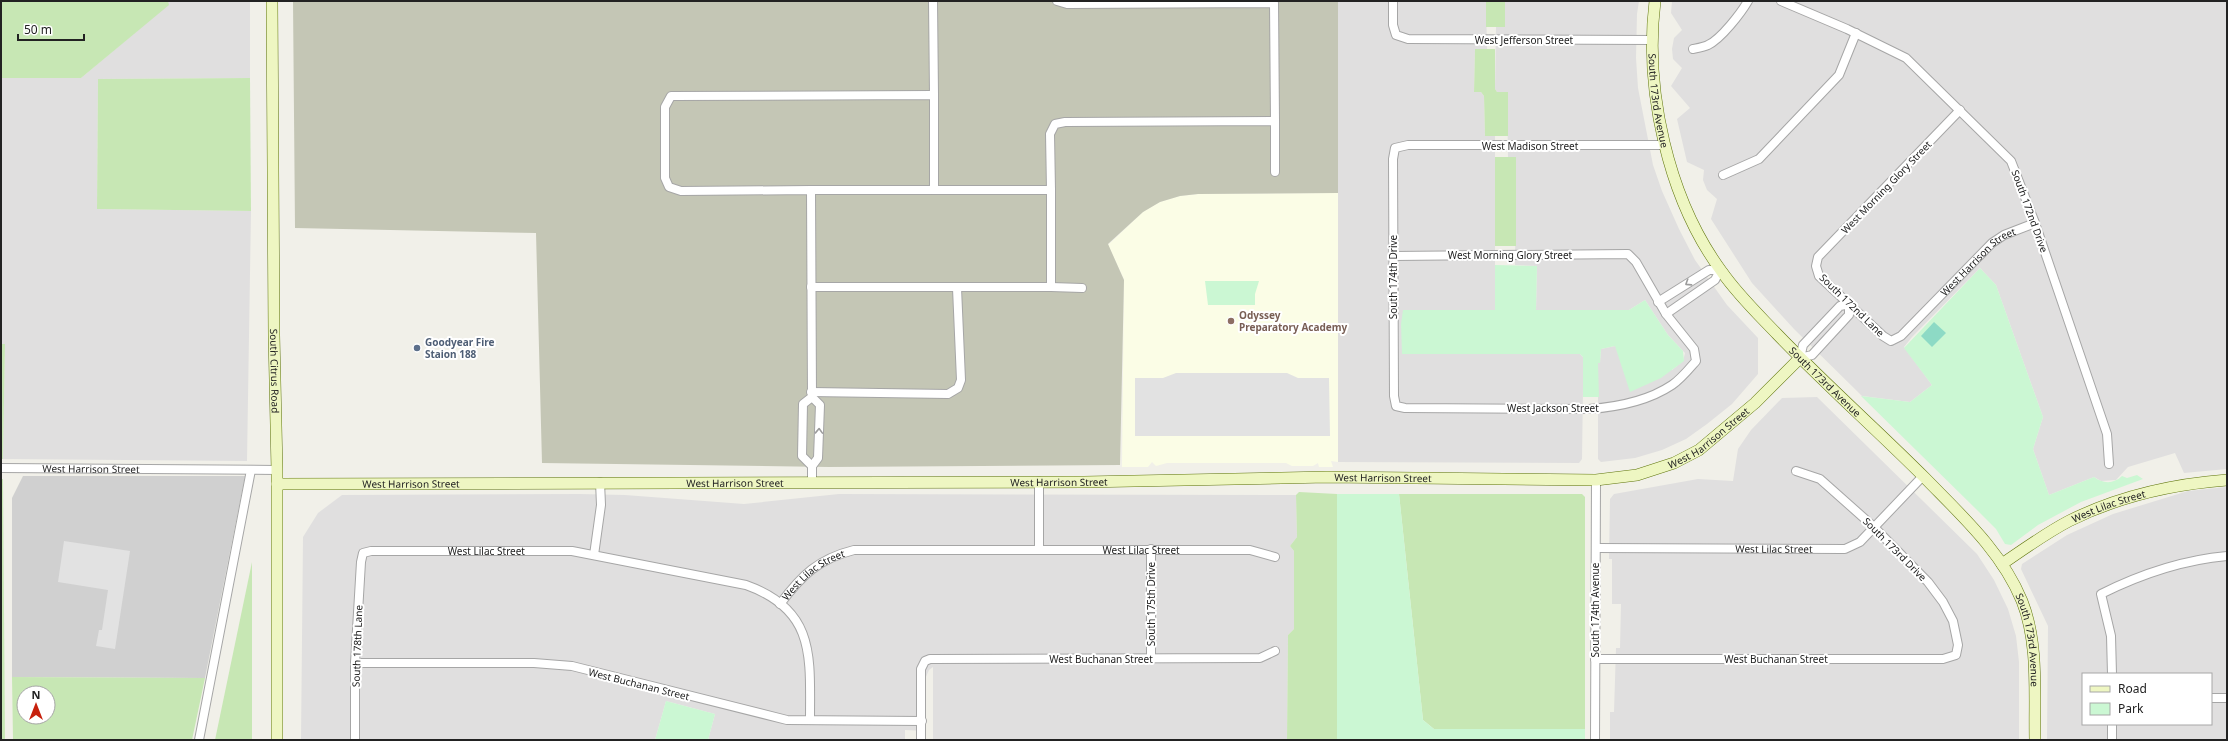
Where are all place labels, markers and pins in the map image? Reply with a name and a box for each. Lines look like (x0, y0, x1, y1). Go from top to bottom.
place label: Odyssey Preparatory Academy (1239, 308, 1347, 334)
marker: Odyssey Preparatory Academy (1226, 316, 1236, 326)
place label: Goodyear Fire Staion 188 (425, 335, 495, 361)
marker: Goodyear Fire Staion 188 (412, 343, 422, 353)

